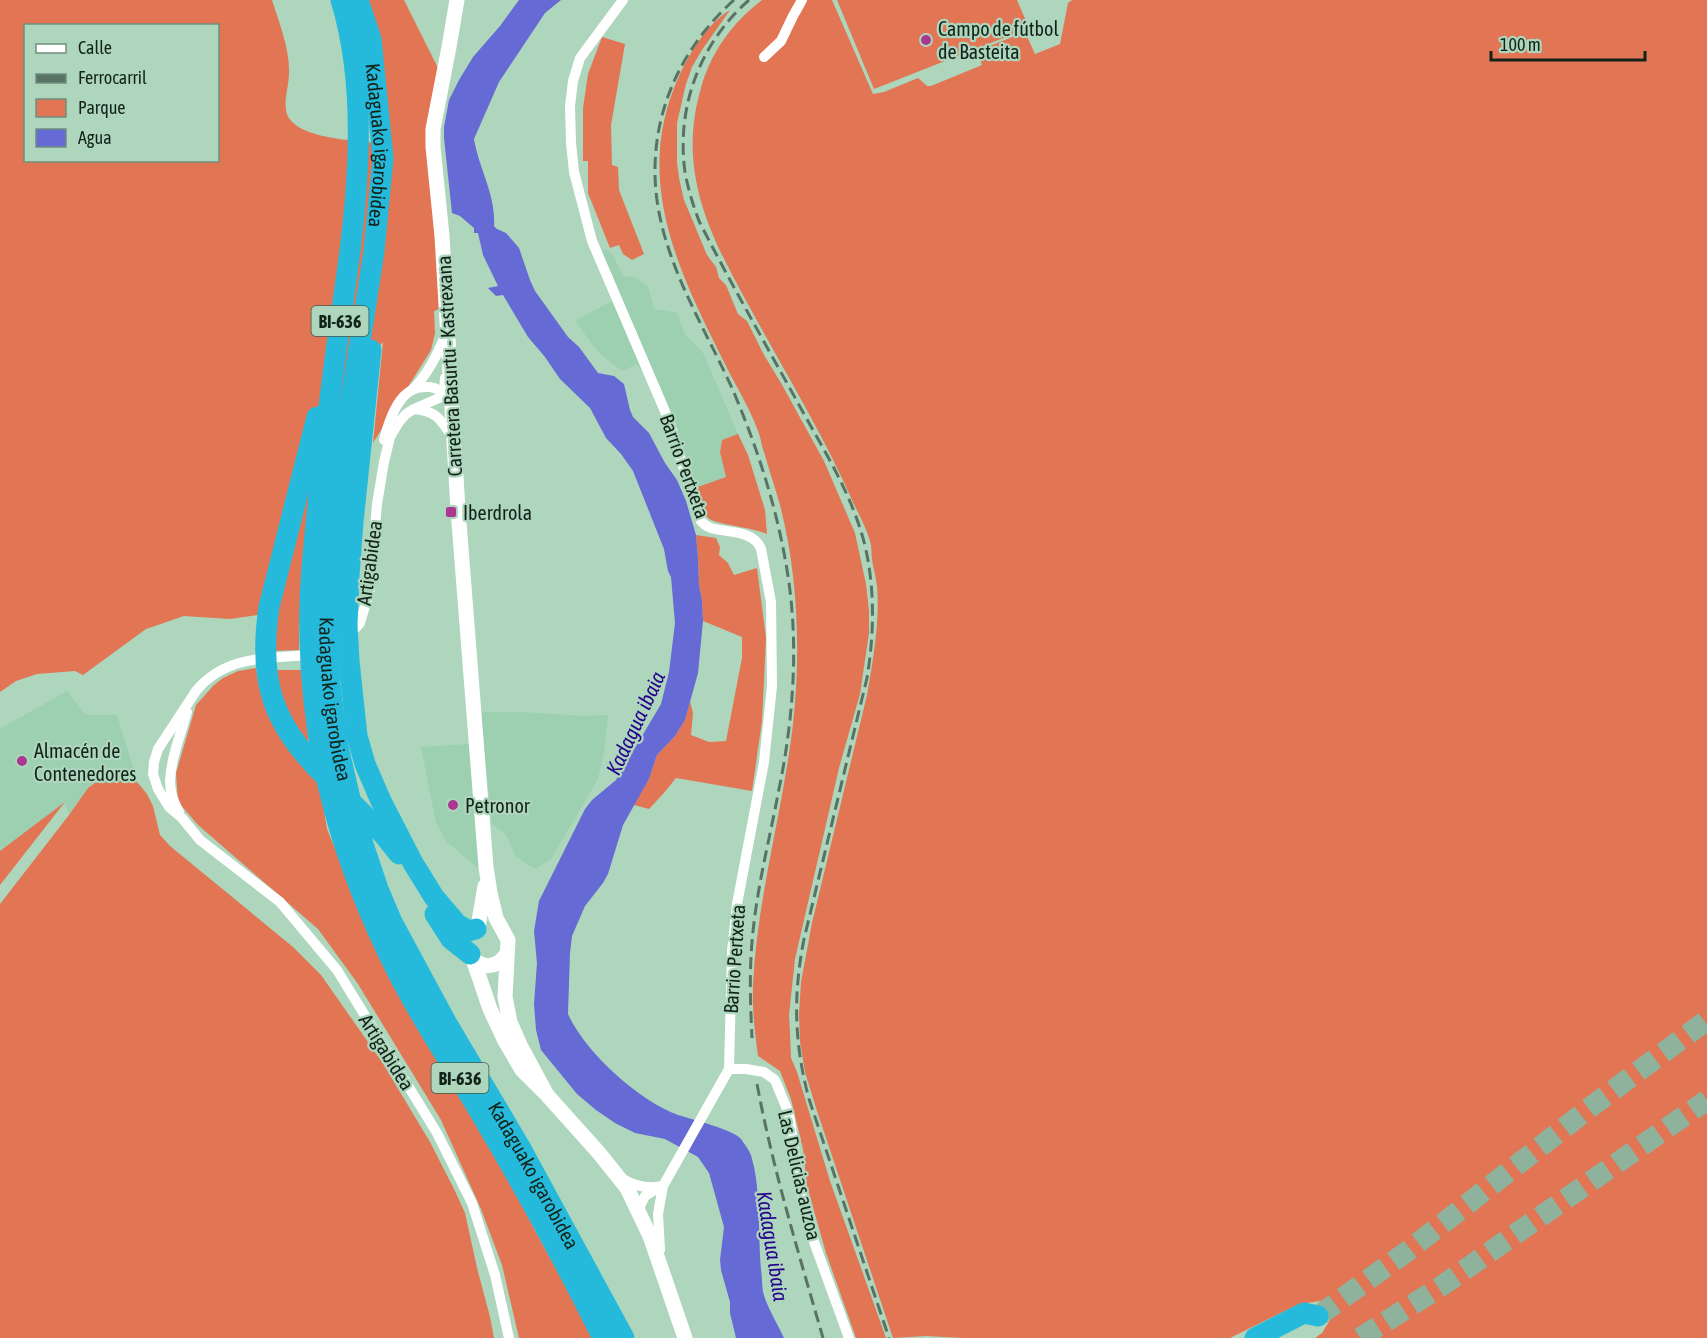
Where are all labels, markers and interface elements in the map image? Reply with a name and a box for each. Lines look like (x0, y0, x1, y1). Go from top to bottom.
place label: Campo de fútbol de Basteita (938, 17, 1059, 63)
legend (24, 24, 219, 162)
scale bar (1491, 24, 1646, 62)
marker: Campo de fútbol de Basteita (919, 33, 933, 47)
text: 100 m (1500, 34, 1541, 55)
text: Calle (78, 37, 112, 58)
street label: Kadaguako igarobidea (362, 62, 395, 229)
text: Ferrocarril (78, 67, 147, 88)
text: Parque (78, 97, 126, 118)
text: Agua (78, 127, 112, 148)
street label: Carretera Basurtu - Kastrexana (432, 255, 466, 477)
road number: BI-636 (312, 306, 368, 336)
street label: Barrio Pertxeta (655, 411, 715, 521)
place label: Iberdrola (463, 501, 532, 524)
marker: Iberdrola (444, 505, 458, 519)
street label: Artigabidea (352, 519, 386, 607)
street label: Kadaguako igarobidea (315, 617, 357, 783)
water label: Kadagua ibaia (601, 667, 669, 778)
place label: Almacén de Contenedores (34, 739, 136, 785)
marker: Almacén de Contenedores (15, 754, 29, 768)
place label: Petronor (465, 794, 531, 817)
marker: Petronor (446, 798, 460, 812)
street label: Barrio Pertxeta (719, 904, 749, 1014)
street label: Artigabidea (355, 1010, 419, 1094)
road number: BI-636 (432, 1063, 488, 1093)
street label: Kadaguako igarobidea (484, 1097, 585, 1253)
street label: Las Delicias auzoa (774, 1108, 826, 1242)
water label: Kadagua ibaia (752, 1189, 794, 1303)

